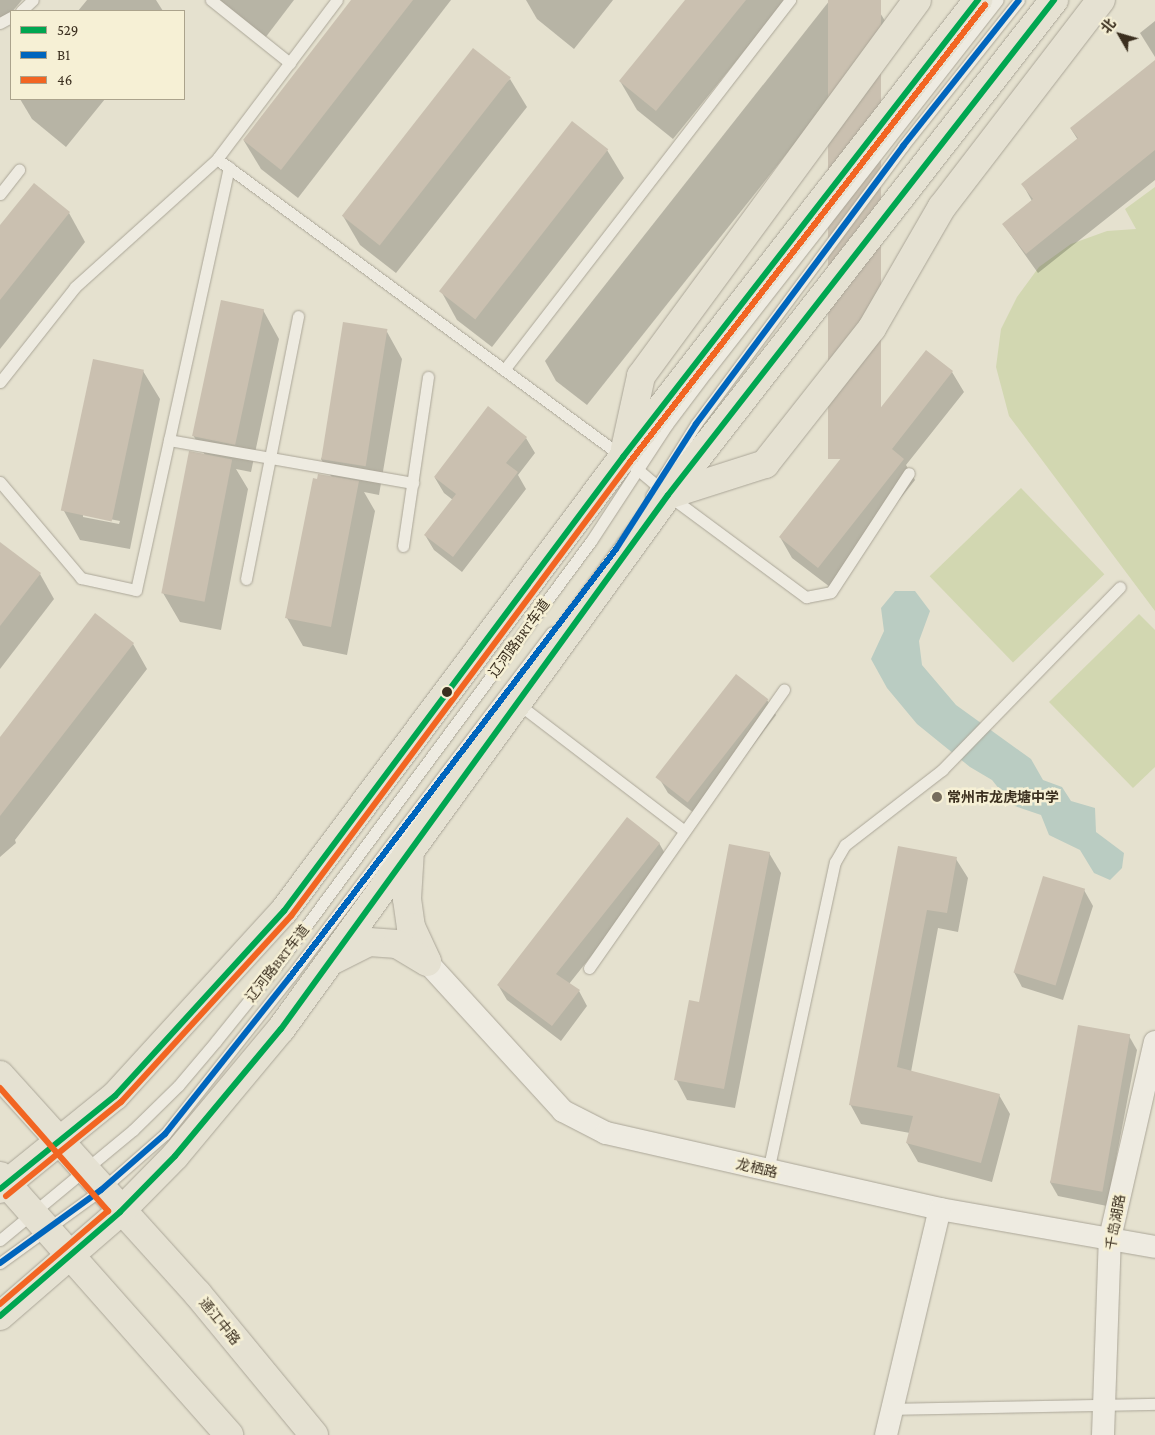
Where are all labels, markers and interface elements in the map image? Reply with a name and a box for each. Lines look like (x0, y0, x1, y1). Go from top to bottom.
legend (10, 10, 185, 100)
north arrow (1095, 10, 1145, 60)
text: 北 (1098, 15, 1119, 36)
text: 529 (57, 22, 78, 38)
text: B1 (57, 47, 70, 63)
text: 46 (57, 72, 72, 88)
street label: 辽河路BRT车道 (485, 596, 553, 680)
unlabelled marker (442, 687, 452, 697)
place label: 常州市龙虎塘中学 (947, 789, 1059, 805)
marker: 常州市龙虎塘中学 (931, 791, 943, 803)
street label: 辽河路BRT车道 (242, 921, 312, 1005)
street label: 龙栖路 (735, 1155, 779, 1181)
street label: 千岛湖路 (1102, 1193, 1128, 1251)
street label: 通江中路 (196, 1294, 244, 1348)

